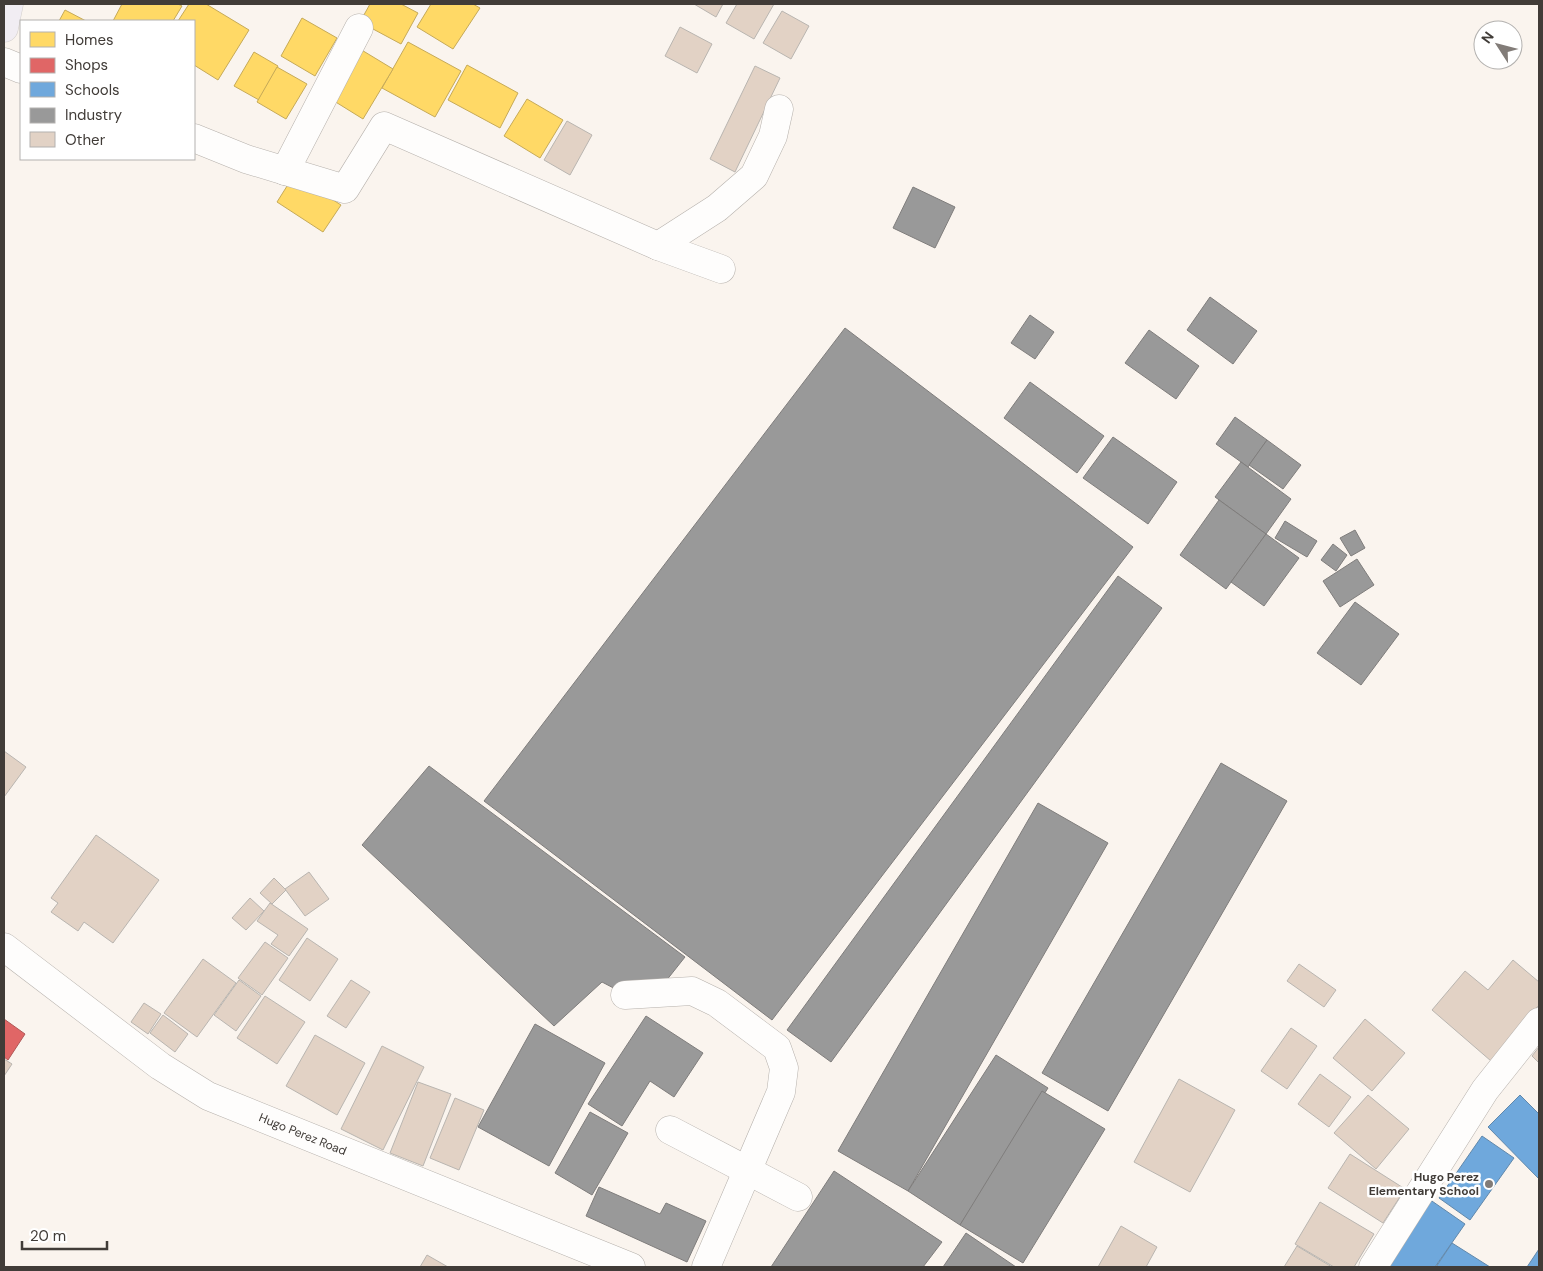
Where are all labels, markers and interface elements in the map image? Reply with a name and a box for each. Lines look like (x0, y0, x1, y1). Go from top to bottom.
legend (20, 20, 195, 160)
north arrow (1473, 20, 1523, 70)
text: N (1477, 28, 1498, 47)
text: Homes (65, 30, 114, 50)
text: Shops (65, 55, 108, 75)
text: Schools (65, 80, 120, 100)
text: Industry (65, 105, 123, 125)
text: Other (65, 130, 106, 150)
street label: Hugo Perez Road (257, 1109, 349, 1159)
place label: Hugo Perez Elementary School (1369, 1169, 1479, 1199)
marker: Hugo Perez Elementary School (1483, 1178, 1495, 1190)
scale bar (22, 1218, 108, 1250)
text: 20 m (30, 1226, 66, 1246)

